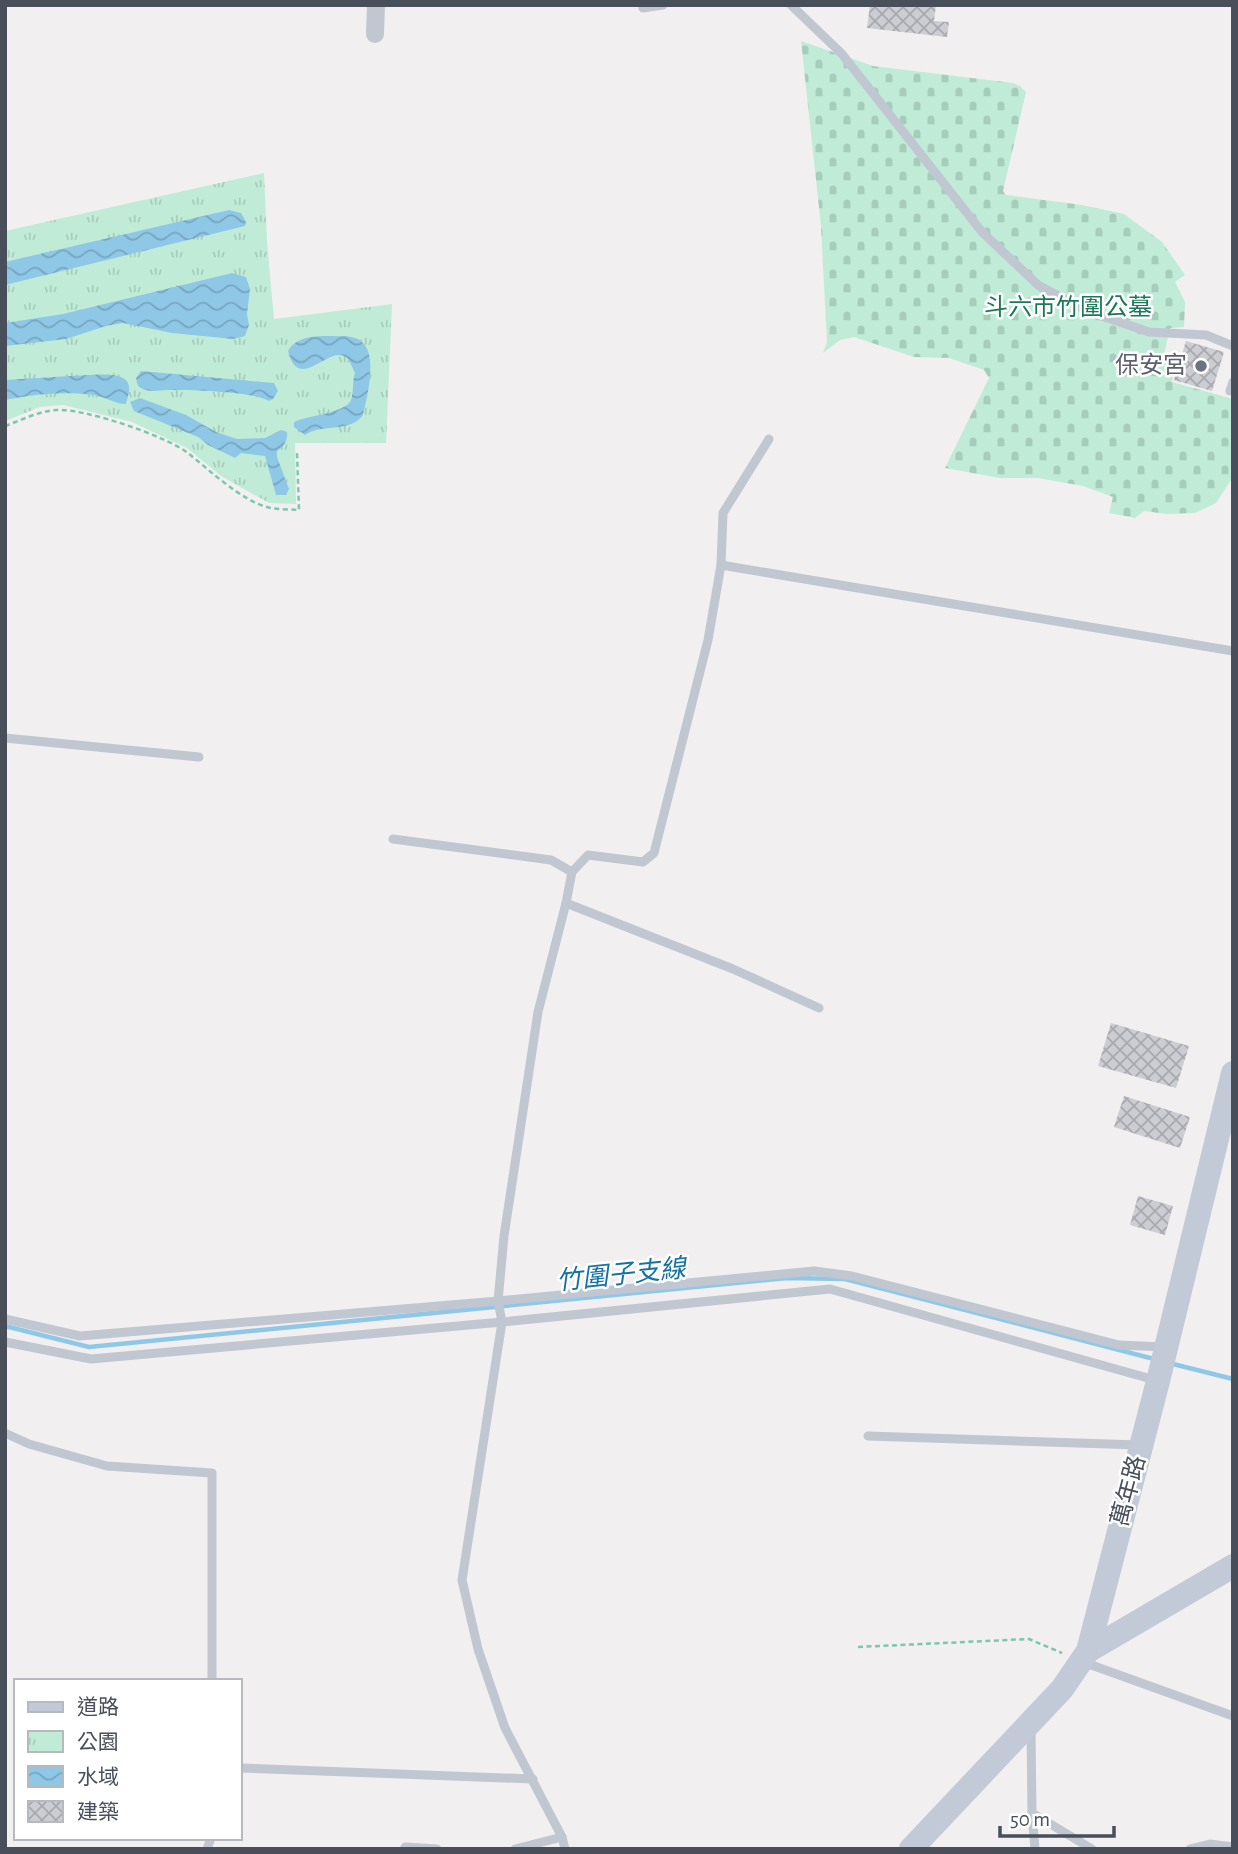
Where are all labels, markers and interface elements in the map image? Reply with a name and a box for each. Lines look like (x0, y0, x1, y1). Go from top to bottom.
park label: 斗六市竹圍公墓 (984, 294, 1152, 320)
place label: 保安宮 (1115, 352, 1187, 378)
marker: 保安宮 (1193, 358, 1209, 374)
water label: 竹圍子支線 (555, 1254, 690, 1295)
street label: 萬年路 (1106, 1453, 1150, 1529)
legend (14, 1679, 242, 1840)
text: 道路 (77, 1696, 119, 1718)
text: 公園 (77, 1732, 119, 1753)
text: 水域 (77, 1766, 119, 1788)
scale bar (1000, 1794, 1114, 1838)
text: 建築 (77, 1801, 119, 1823)
text: 50 m (1010, 1809, 1050, 1830)

